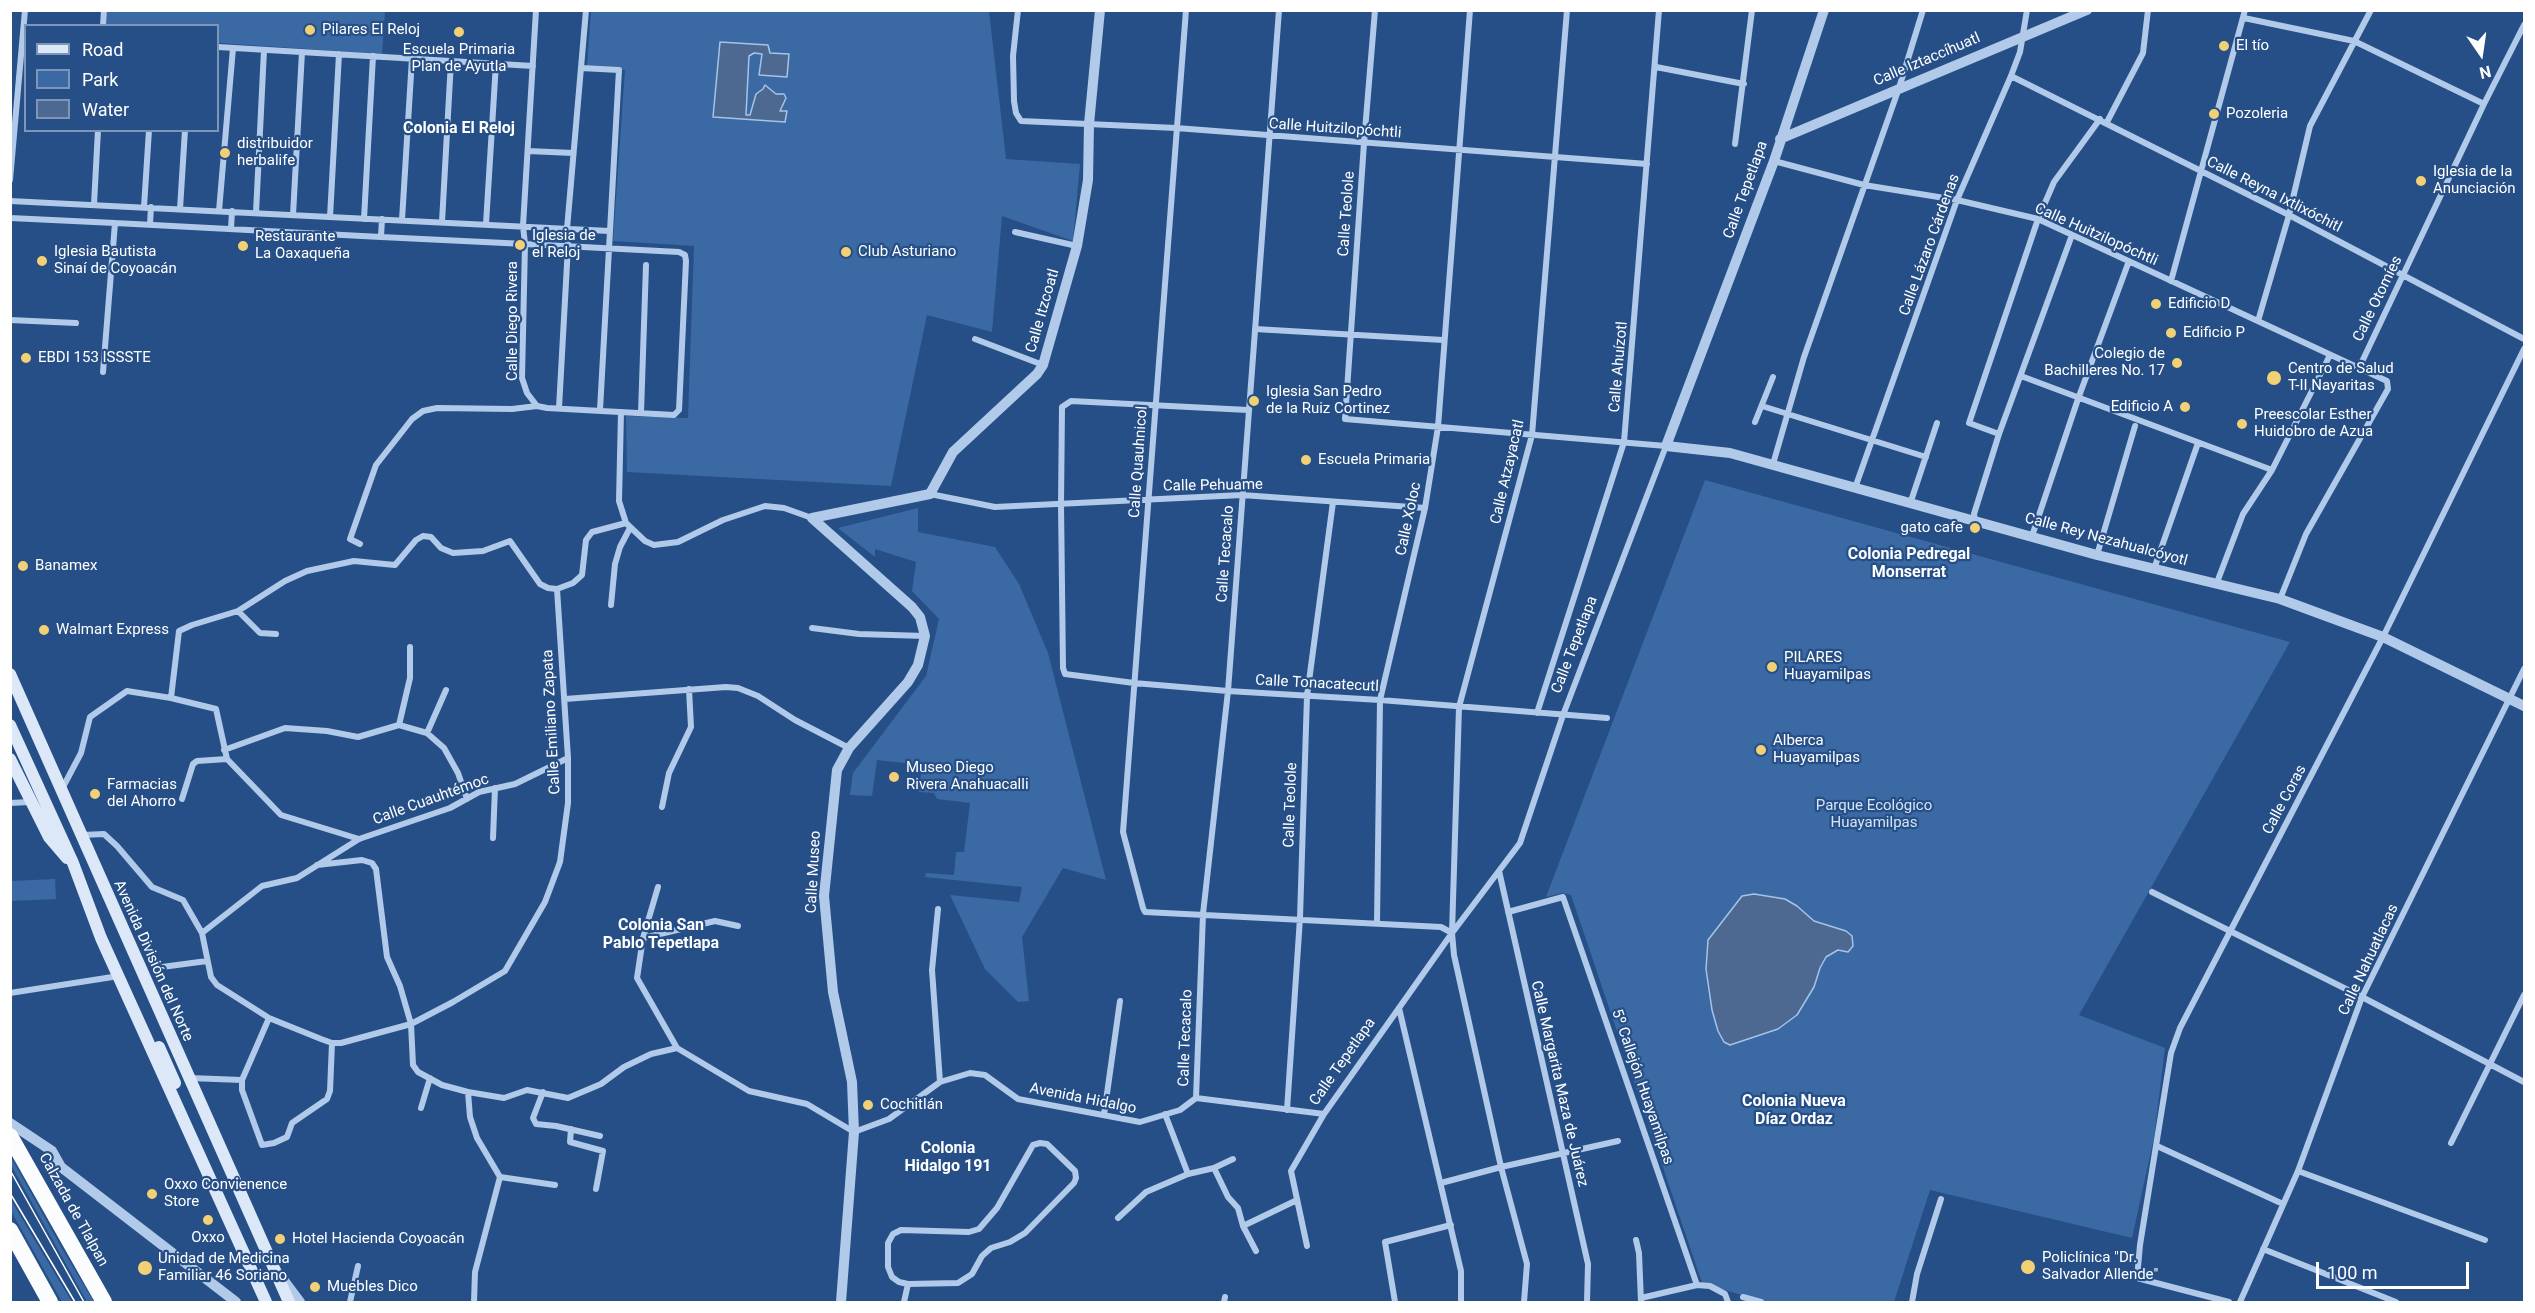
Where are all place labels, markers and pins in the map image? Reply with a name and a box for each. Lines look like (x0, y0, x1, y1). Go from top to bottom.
place label: Pilares El Reloj (322, 21, 420, 39)
marker: Pilares El Reloj (303, 23, 317, 37)
marker: Escuela Primaria Plan de Ayutla (452, 25, 466, 39)
place label: El tío (2236, 37, 2269, 55)
marker: El tío (2217, 39, 2231, 53)
place label: Escuela Primaria Plan de Ayutla (403, 41, 515, 76)
place label: Pozoleria (2226, 105, 2288, 123)
marker: Pozoleria (2207, 107, 2221, 121)
place label: distribuidor herbalife (237, 135, 313, 170)
marker: distribuidor herbalife (218, 146, 232, 160)
place label: Iglesia de la Anunciación (2433, 163, 2516, 198)
marker: Iglesia de la Anunciación (2414, 174, 2428, 188)
place label: Iglesia de el Reloj (532, 227, 596, 262)
place label: Restaurante La Oaxaqueña (255, 228, 350, 263)
marker: Iglesia de el Reloj (513, 238, 527, 252)
marker: Restaurante La Oaxaqueña (236, 239, 250, 253)
place label: Iglesia Bautista Sinaí de Coyoacán (54, 243, 177, 278)
place label: Club Asturiano (858, 243, 956, 261)
marker: Club Asturiano (839, 245, 853, 259)
marker: Iglesia Bautista Sinaí de Coyoacán (35, 254, 49, 268)
place label: Edificio D (2168, 295, 2230, 313)
marker: Edificio D (2149, 297, 2163, 311)
place label: Edificio P (2183, 324, 2245, 342)
marker: Edificio P (2164, 326, 2178, 340)
place label: Colegio de Bachilleres No. 17 (2044, 345, 2165, 380)
place label: EBDI 153 ISSSTE (38, 349, 151, 367)
marker: EBDI 153 ISSSTE (19, 351, 33, 365)
marker: Colegio de Bachilleres No. 17 (2170, 356, 2184, 370)
place label: Centro de Salud T-II Nayaritas (2288, 360, 2394, 395)
marker: Centro de Salud T-II Nayaritas (2265, 369, 2283, 387)
place label: Iglesia San Pedro de la Ruiz Cortinez (1266, 383, 1390, 418)
marker: Iglesia San Pedro de la Ruiz Cortinez (1247, 394, 1261, 408)
place label: Edificio A (2111, 398, 2173, 416)
marker: Edificio A (2178, 400, 2192, 414)
place label: Preescolar Esther Huidobro de Azua (2254, 406, 2373, 441)
marker: Preescolar Esther Huidobro de Azua (2235, 417, 2249, 431)
place label: Escuela Primaria (1318, 451, 1430, 469)
marker: Escuela Primaria (1299, 453, 1313, 467)
place label: gato cafe (1900, 519, 1963, 537)
marker: gato cafe (1968, 521, 1982, 535)
place label: Banamex (35, 557, 97, 575)
marker: Banamex (16, 559, 30, 573)
place label: Walmart Express (56, 621, 169, 639)
marker: Walmart Express (37, 623, 51, 637)
place label: PILARES Huayamilpas (1784, 649, 1871, 684)
marker: PILARES Huayamilpas (1765, 660, 1779, 674)
place label: Alberca Huayamilpas (1773, 732, 1860, 767)
marker: Alberca Huayamilpas (1754, 743, 1768, 757)
place label: Museo Diego Rivera Anahuacalli (906, 759, 1029, 794)
marker: Museo Diego Rivera Anahuacalli (887, 770, 901, 784)
place label: Farmacias del Ahorro (107, 776, 177, 811)
marker: Farmacias del Ahorro (88, 787, 102, 801)
place label: Cochitlán (880, 1096, 943, 1114)
marker: Cochitlán (861, 1098, 875, 1112)
place label: Oxxo Convienence Store (164, 1176, 287, 1211)
marker: Oxxo Convienence Store (145, 1187, 159, 1201)
marker: Oxxo (201, 1213, 215, 1227)
place label: Oxxo (191, 1229, 225, 1247)
place label: Hotel Hacienda Coyoacán (292, 1230, 465, 1248)
marker: Hotel Hacienda Coyoacán (273, 1232, 287, 1246)
place label: Policlínica "Dr. Salvador Allende" (2042, 1249, 2158, 1284)
place label: Unidad de Medicina Familiar 46 Soriano (158, 1250, 290, 1285)
marker: Policlínica "Dr. Salvador Allende" (2019, 1258, 2037, 1276)
marker: Unidad de Medicina Familiar 46 Soriano (136, 1259, 154, 1277)
place label: Muebles Dico (327, 1278, 418, 1296)
marker: Muebles Dico (308, 1280, 322, 1294)

